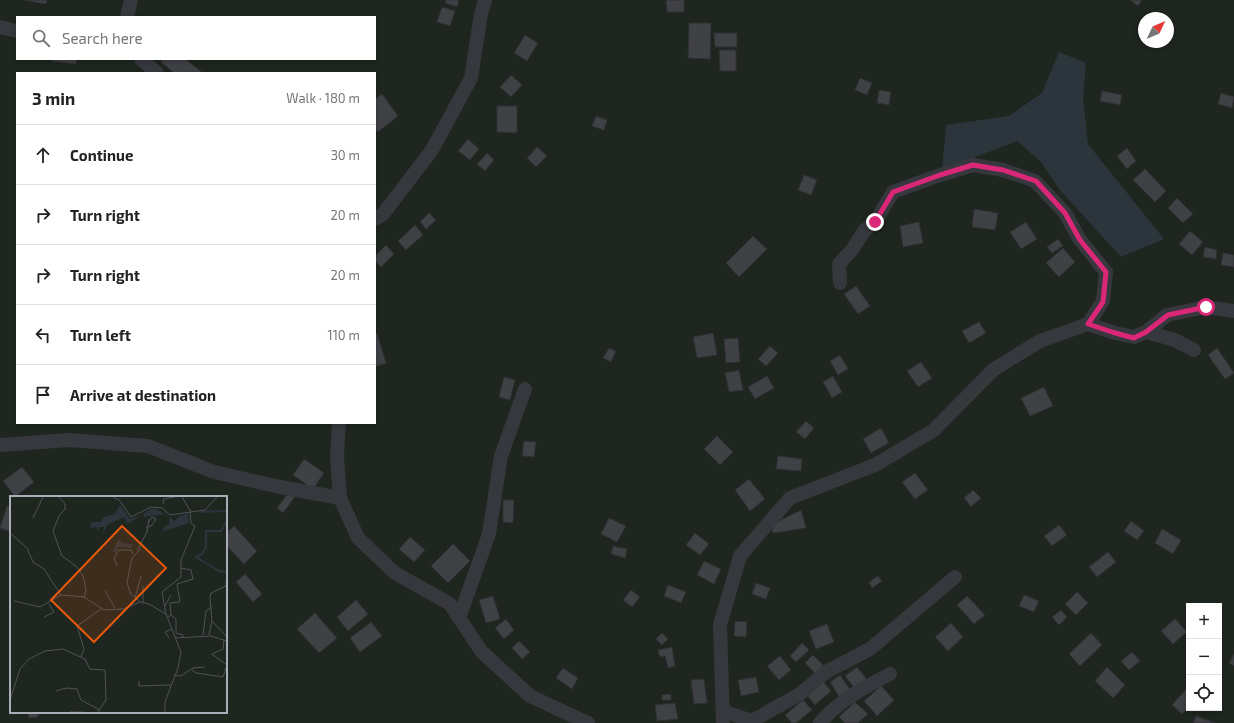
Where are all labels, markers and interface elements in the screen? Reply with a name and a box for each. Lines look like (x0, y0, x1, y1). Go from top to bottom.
north arrow (1138, 12, 1174, 48)
search box (16, 16, 376, 60)
icon: search (30, 27, 52, 49)
text: Search here (62, 29, 143, 47)
text: 3 min (32, 88, 75, 108)
text: Walk · 180 m (286, 90, 360, 106)
icon: ahead (32, 144, 54, 166)
text: Continue (70, 146, 133, 164)
text: 30 m (331, 147, 360, 163)
icon: right (32, 204, 54, 226)
text: Turn right (70, 206, 140, 224)
text: 20 m (331, 207, 360, 223)
route end (866, 213, 884, 231)
icon: right (32, 264, 54, 286)
text: Turn right (70, 266, 140, 284)
text: 20 m (331, 267, 360, 283)
route start (1197, 298, 1215, 316)
icon: left (32, 324, 54, 346)
text: Turn left (70, 326, 131, 344)
text: 110 m (328, 327, 360, 343)
icon: arrive (32, 384, 54, 406)
text: Arrive at destination (70, 386, 216, 404)
inset map (10, 496, 227, 713)
map controls (1186, 603, 1222, 711)
button: + (1186, 603, 1222, 639)
button: − (1186, 639, 1222, 675)
button: locate (1186, 675, 1222, 711)

